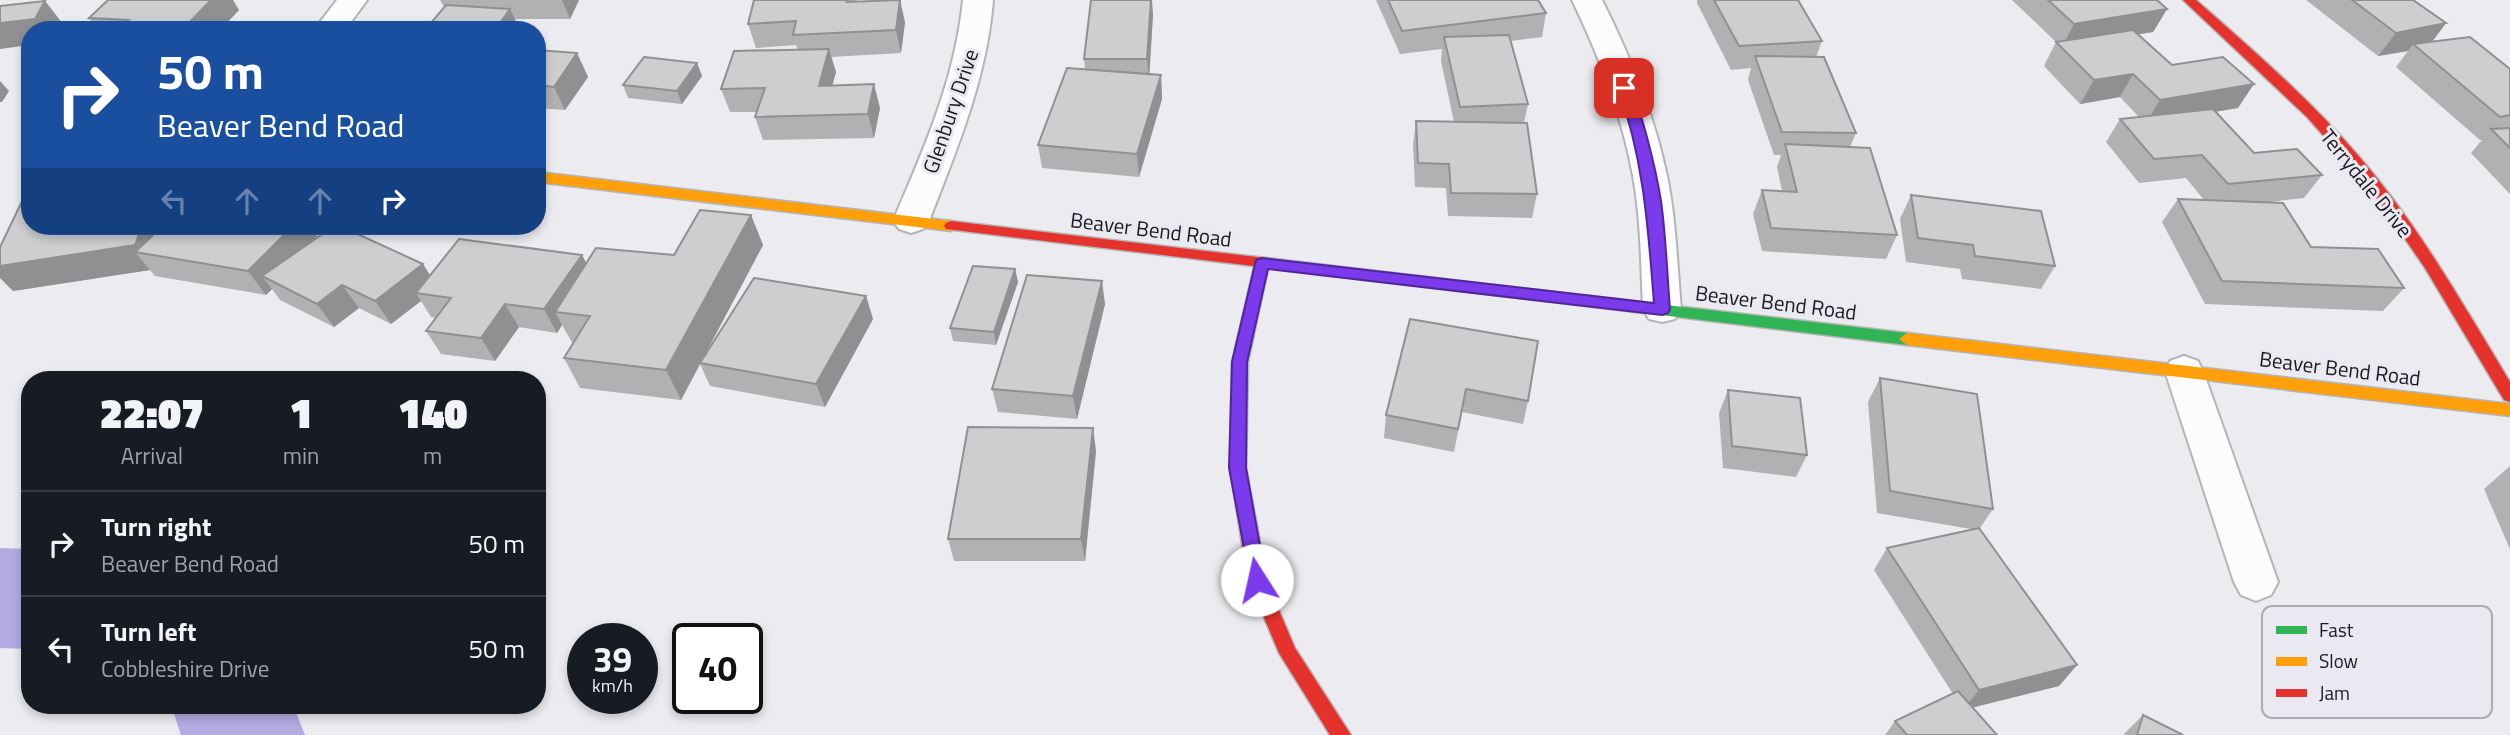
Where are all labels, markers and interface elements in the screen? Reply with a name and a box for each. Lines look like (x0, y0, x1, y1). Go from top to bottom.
text: 50 m (157, 33, 264, 108)
street label: Glenbury Drive (914, 44, 986, 178)
icon: right (42, 49, 133, 140)
pin (1594, 58, 1654, 118)
icon: arrive (1605, 69, 1643, 107)
text: Beaver Bend Road (157, 101, 404, 149)
street label: Terrydale Drive (2313, 122, 2421, 244)
icon: left (155, 182, 193, 220)
icon: ahead (228, 182, 266, 220)
icon: ahead (301, 182, 339, 220)
icon: right (374, 182, 412, 220)
street label: Beaver Bend Road (1068, 203, 1234, 255)
street label: Beaver Bend Road (1693, 276, 1859, 328)
street label: Beaver Bend Road (2257, 342, 2423, 394)
text: 22:07 (100, 380, 204, 444)
text: 1 (290, 380, 313, 444)
text: 140 (398, 380, 467, 444)
text: Arrival (121, 438, 183, 473)
text: min (283, 438, 319, 473)
text: m (423, 438, 442, 473)
text: Turn right (101, 507, 212, 546)
text: 50 m (468, 524, 525, 563)
icon: right (42, 525, 80, 563)
position arrow (1220, 543, 1294, 617)
text: Beaver Bend Road (101, 546, 279, 581)
legend (2262, 606, 2492, 718)
text: Turn left (101, 612, 196, 651)
text: Fast (2319, 615, 2354, 644)
speed limit sign: 40 (672, 623, 763, 714)
text: 50 m (468, 629, 525, 668)
icon: left (42, 630, 80, 668)
text: 39 (593, 632, 632, 686)
text: Slow (2319, 646, 2358, 675)
text: Cobbleshire Drive (101, 651, 269, 686)
text: km/h (592, 672, 633, 699)
text: Jam (2319, 678, 2350, 707)

